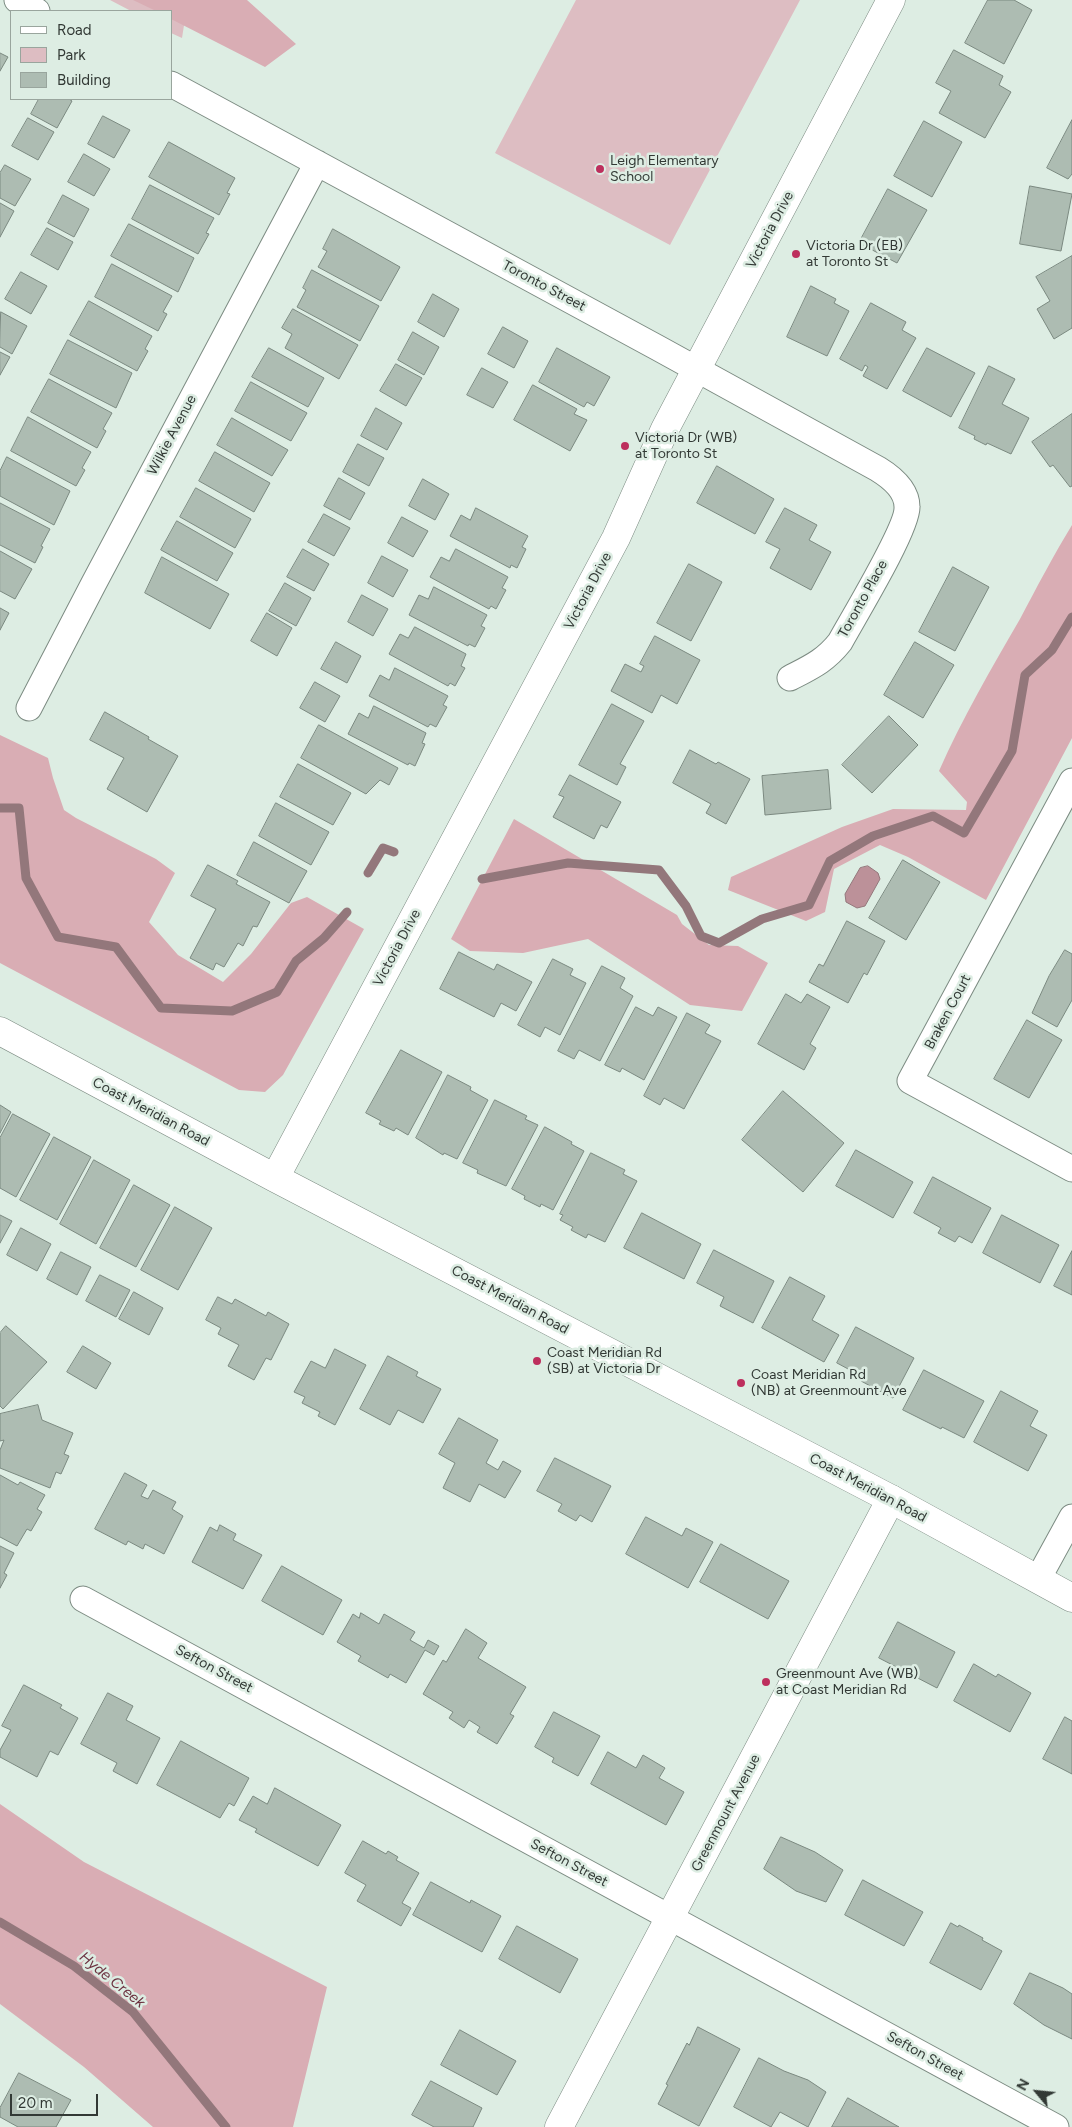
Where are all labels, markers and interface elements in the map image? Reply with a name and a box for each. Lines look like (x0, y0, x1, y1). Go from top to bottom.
legend (10, 10, 172, 100)
text: Road (57, 21, 92, 39)
text: Park (57, 46, 86, 64)
text: Building (57, 71, 111, 89)
place label: Leigh Elementary School (610, 153, 719, 186)
marker: Leigh Elementary School (594, 163, 606, 175)
street label: Victoria Drive (743, 189, 797, 271)
place label: Victoria Dr (EB) at Toronto St (806, 238, 903, 270)
marker: Victoria Dr (EB) at Toronto St (790, 248, 802, 260)
street label: Toronto Street (500, 257, 588, 315)
street label: Wilkie Avenue (144, 392, 200, 478)
place label: Victoria Dr (WB) at Toronto St (635, 430, 737, 462)
marker: Victoria Dr (WB) at Toronto St (619, 440, 631, 452)
street label: Victoria Drive (561, 550, 615, 632)
street label: Toronto Place (835, 557, 891, 641)
street label: Victoria Drive (370, 907, 424, 989)
street label: Braken Court (921, 972, 975, 1052)
street label: Coast Meridian Road (90, 1074, 212, 1150)
street label: Coast Meridian Road (449, 1262, 571, 1338)
place label: Coast Meridian Rd (SB) at Victoria Dr (547, 1345, 662, 1378)
marker: Coast Meridian Rd (SB) at Victoria Dr (531, 1355, 543, 1367)
place label: Coast Meridian Rd (NB) at Greenmount Ave (751, 1367, 907, 1400)
marker: Coast Meridian Rd (NB) at Greenmount Ave (735, 1377, 747, 1389)
street label: Coast Meridian Road (807, 1450, 929, 1526)
street label: Sefton Street (172, 1642, 256, 1696)
place label: Greenmount Ave (WB) at Coast Meridian Rd (776, 1666, 918, 1698)
marker: Greenmount Ave (WB) at Coast Meridian Rd (760, 1676, 772, 1688)
street label: Greenmount Avenue (688, 1752, 764, 1874)
street label: Sefton Street (527, 1836, 611, 1890)
water label: Hyde Creek (76, 1948, 148, 2012)
street label: Sefton Street (884, 2028, 966, 2084)
north arrow (1012, 2067, 1062, 2117)
text: N (1013, 2076, 1033, 2094)
scale bar (12, 2084, 100, 2116)
text: 20 m (18, 2094, 52, 2112)

